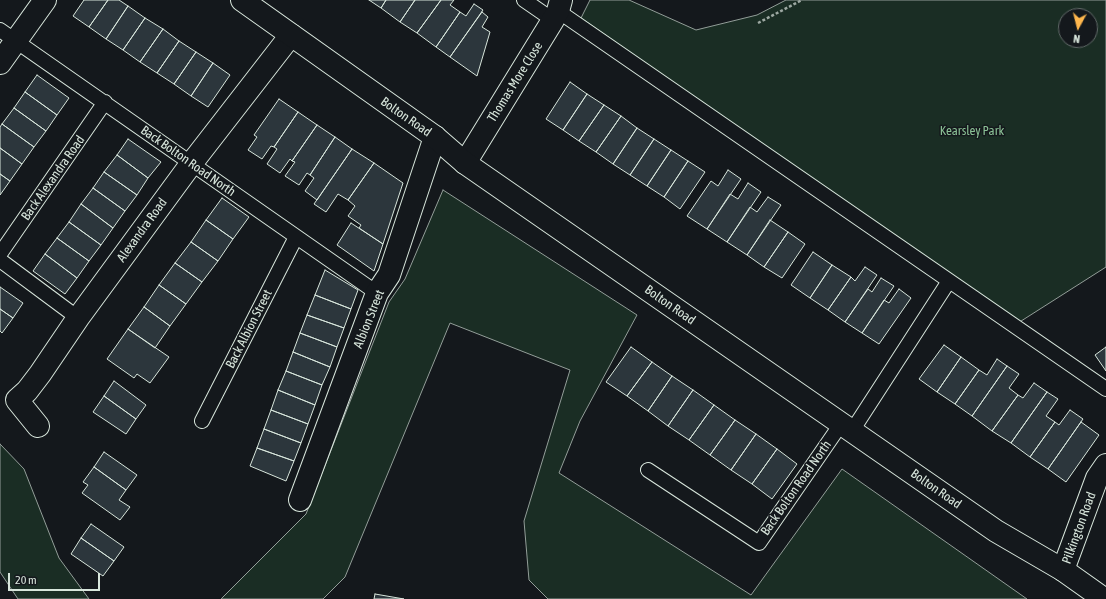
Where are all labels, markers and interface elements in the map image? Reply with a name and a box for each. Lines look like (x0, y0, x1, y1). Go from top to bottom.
north arrow (1058, 8, 1098, 48)
text: N (1073, 33, 1081, 45)
street label: Thomas More Close (484, 39, 546, 125)
street label: Bolton Road (378, 94, 434, 140)
street label: Back Bolton Road North (138, 122, 238, 200)
park label: Kearsley Park (940, 123, 1004, 139)
street label: Back Alexandra Road (18, 133, 88, 223)
street label: Alexandra Road (114, 195, 170, 265)
street label: Bolton Road (642, 282, 698, 328)
street label: Back Albion Street (222, 287, 276, 371)
street label: Albion Street (350, 287, 388, 351)
street label: Back Bolton Road North (757, 438, 835, 538)
street label: Bolton Road (908, 466, 964, 512)
street label: Pilkington Road (1059, 490, 1099, 566)
scale bar (10, 565, 102, 591)
text: 20 m (15, 573, 37, 587)

